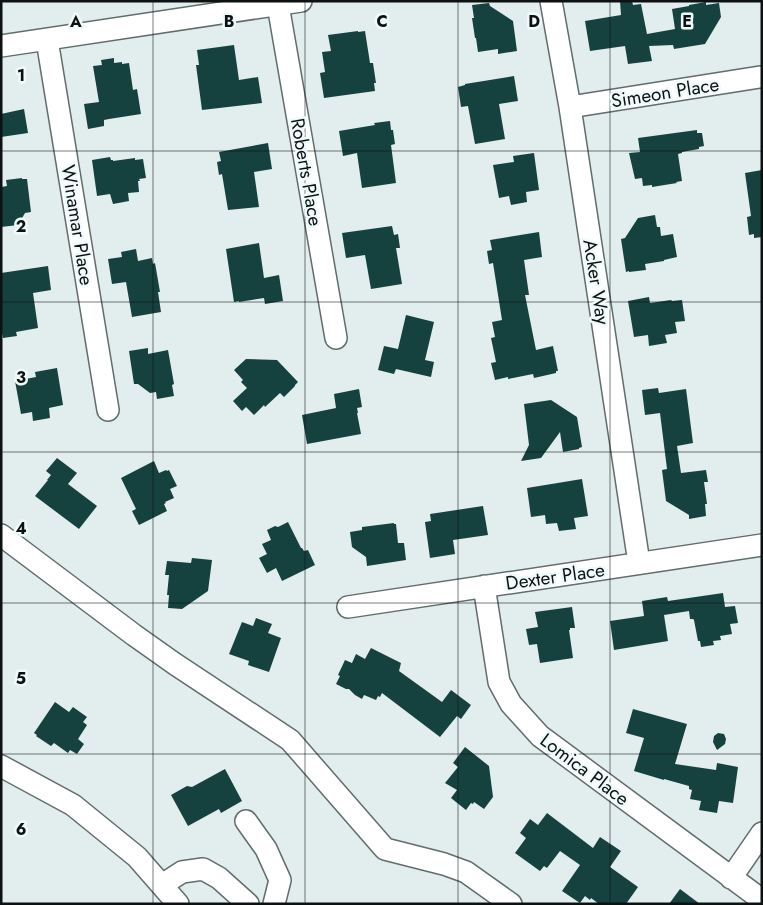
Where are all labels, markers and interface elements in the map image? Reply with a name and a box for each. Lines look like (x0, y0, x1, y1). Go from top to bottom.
text: A (69, 10, 82, 33)
text: B (224, 10, 234, 33)
text: C (376, 10, 388, 33)
text: D (528, 10, 540, 33)
text: E (682, 10, 692, 33)
text: 1 (17, 64, 25, 87)
street label: Simeon Place (609, 71, 721, 114)
street label: Roberts Place (284, 116, 329, 228)
street label: Winamar Place (55, 163, 100, 288)
text: 2 (16, 215, 26, 238)
street label: Acker Way (576, 237, 617, 327)
text: 3 (16, 366, 26, 389)
text: 4 (15, 517, 27, 540)
street label: Dexter Place (504, 556, 607, 597)
text: 5 (16, 667, 26, 690)
street label: Lomica Place (534, 727, 635, 812)
text: 6 (16, 818, 26, 841)

